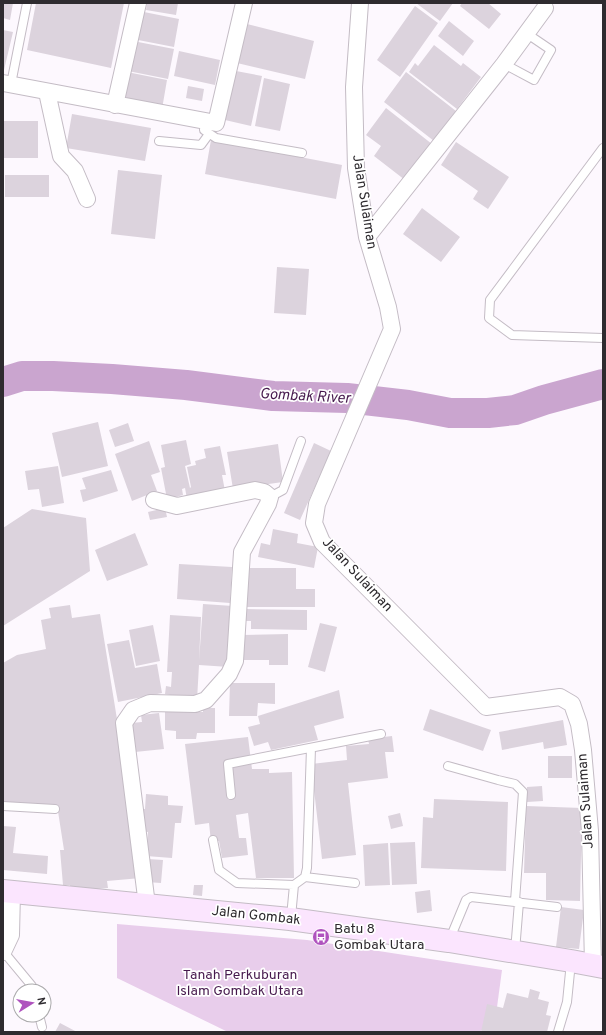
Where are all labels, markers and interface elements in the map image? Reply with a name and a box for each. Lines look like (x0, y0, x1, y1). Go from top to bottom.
street label: Jalan Sulaiman (348, 153, 380, 251)
water label: Gombak River (259, 385, 352, 409)
street label: Jalan Sulaiman (318, 534, 396, 616)
street label: Jalan Sulaiman (574, 753, 598, 849)
street label: Jalan Gombak (211, 903, 301, 929)
place label: Batu 8 Gombak Utara (334, 921, 424, 954)
bus stop icon: Batu 8 Gombak Utara (311, 927, 331, 947)
park label: Tanah Perkuburan Islam Gombak Utara (177, 967, 303, 1000)
north arrow (12, 983, 52, 1023)
text: N (33, 996, 48, 1006)

